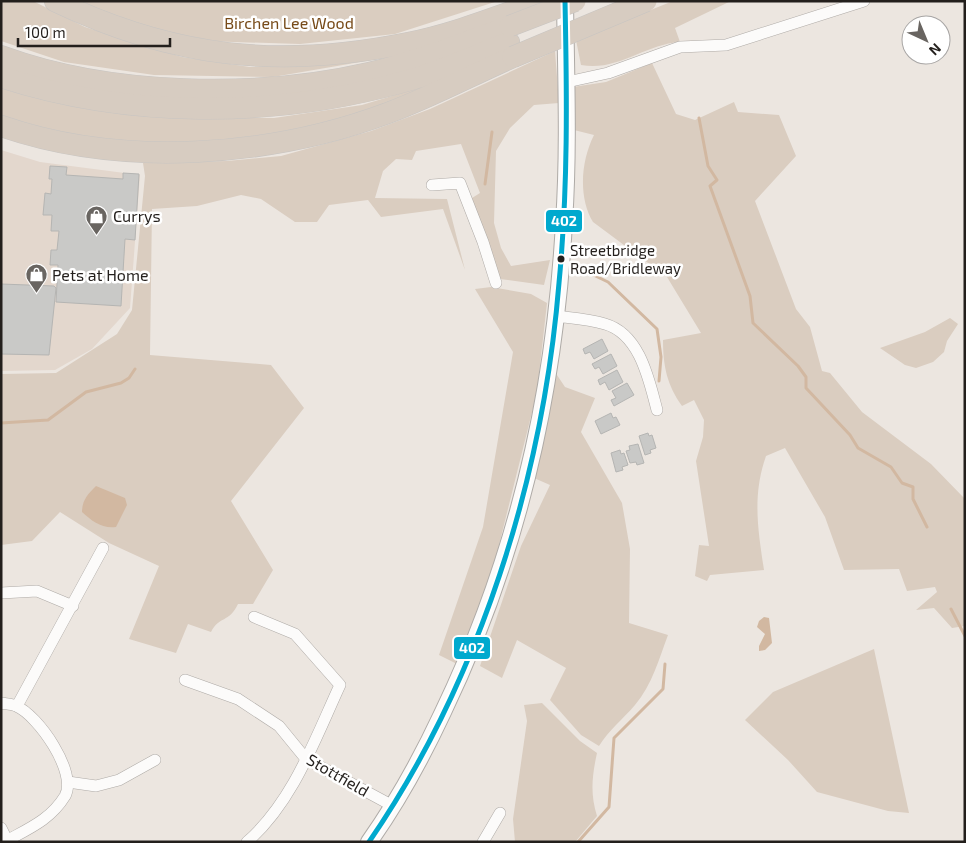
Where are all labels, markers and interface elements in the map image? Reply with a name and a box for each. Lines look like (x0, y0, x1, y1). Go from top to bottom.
park label: Birchen Lee Wood (224, 13, 354, 32)
scale bar (18, 15, 170, 47)
north arrow (901, 15, 951, 65)
text: 100 m (25, 23, 66, 41)
text: N (926, 40, 945, 59)
shop icon: Currys (85, 204, 109, 235)
place label: Currys (113, 206, 161, 225)
line badge: 402 (545, 209, 583, 233)
text: 402 (551, 212, 577, 229)
place label: Streetbridge Road/Bridleway (570, 241, 681, 277)
marker: Streetbridge Road/Bridleway (556, 254, 566, 264)
shop icon: Pets at Home (24, 263, 48, 294)
place label: Pets at Home (52, 265, 149, 284)
line badge: 402 (453, 636, 491, 660)
text: 402 (459, 639, 485, 656)
street label: Stottfield (304, 749, 373, 800)

